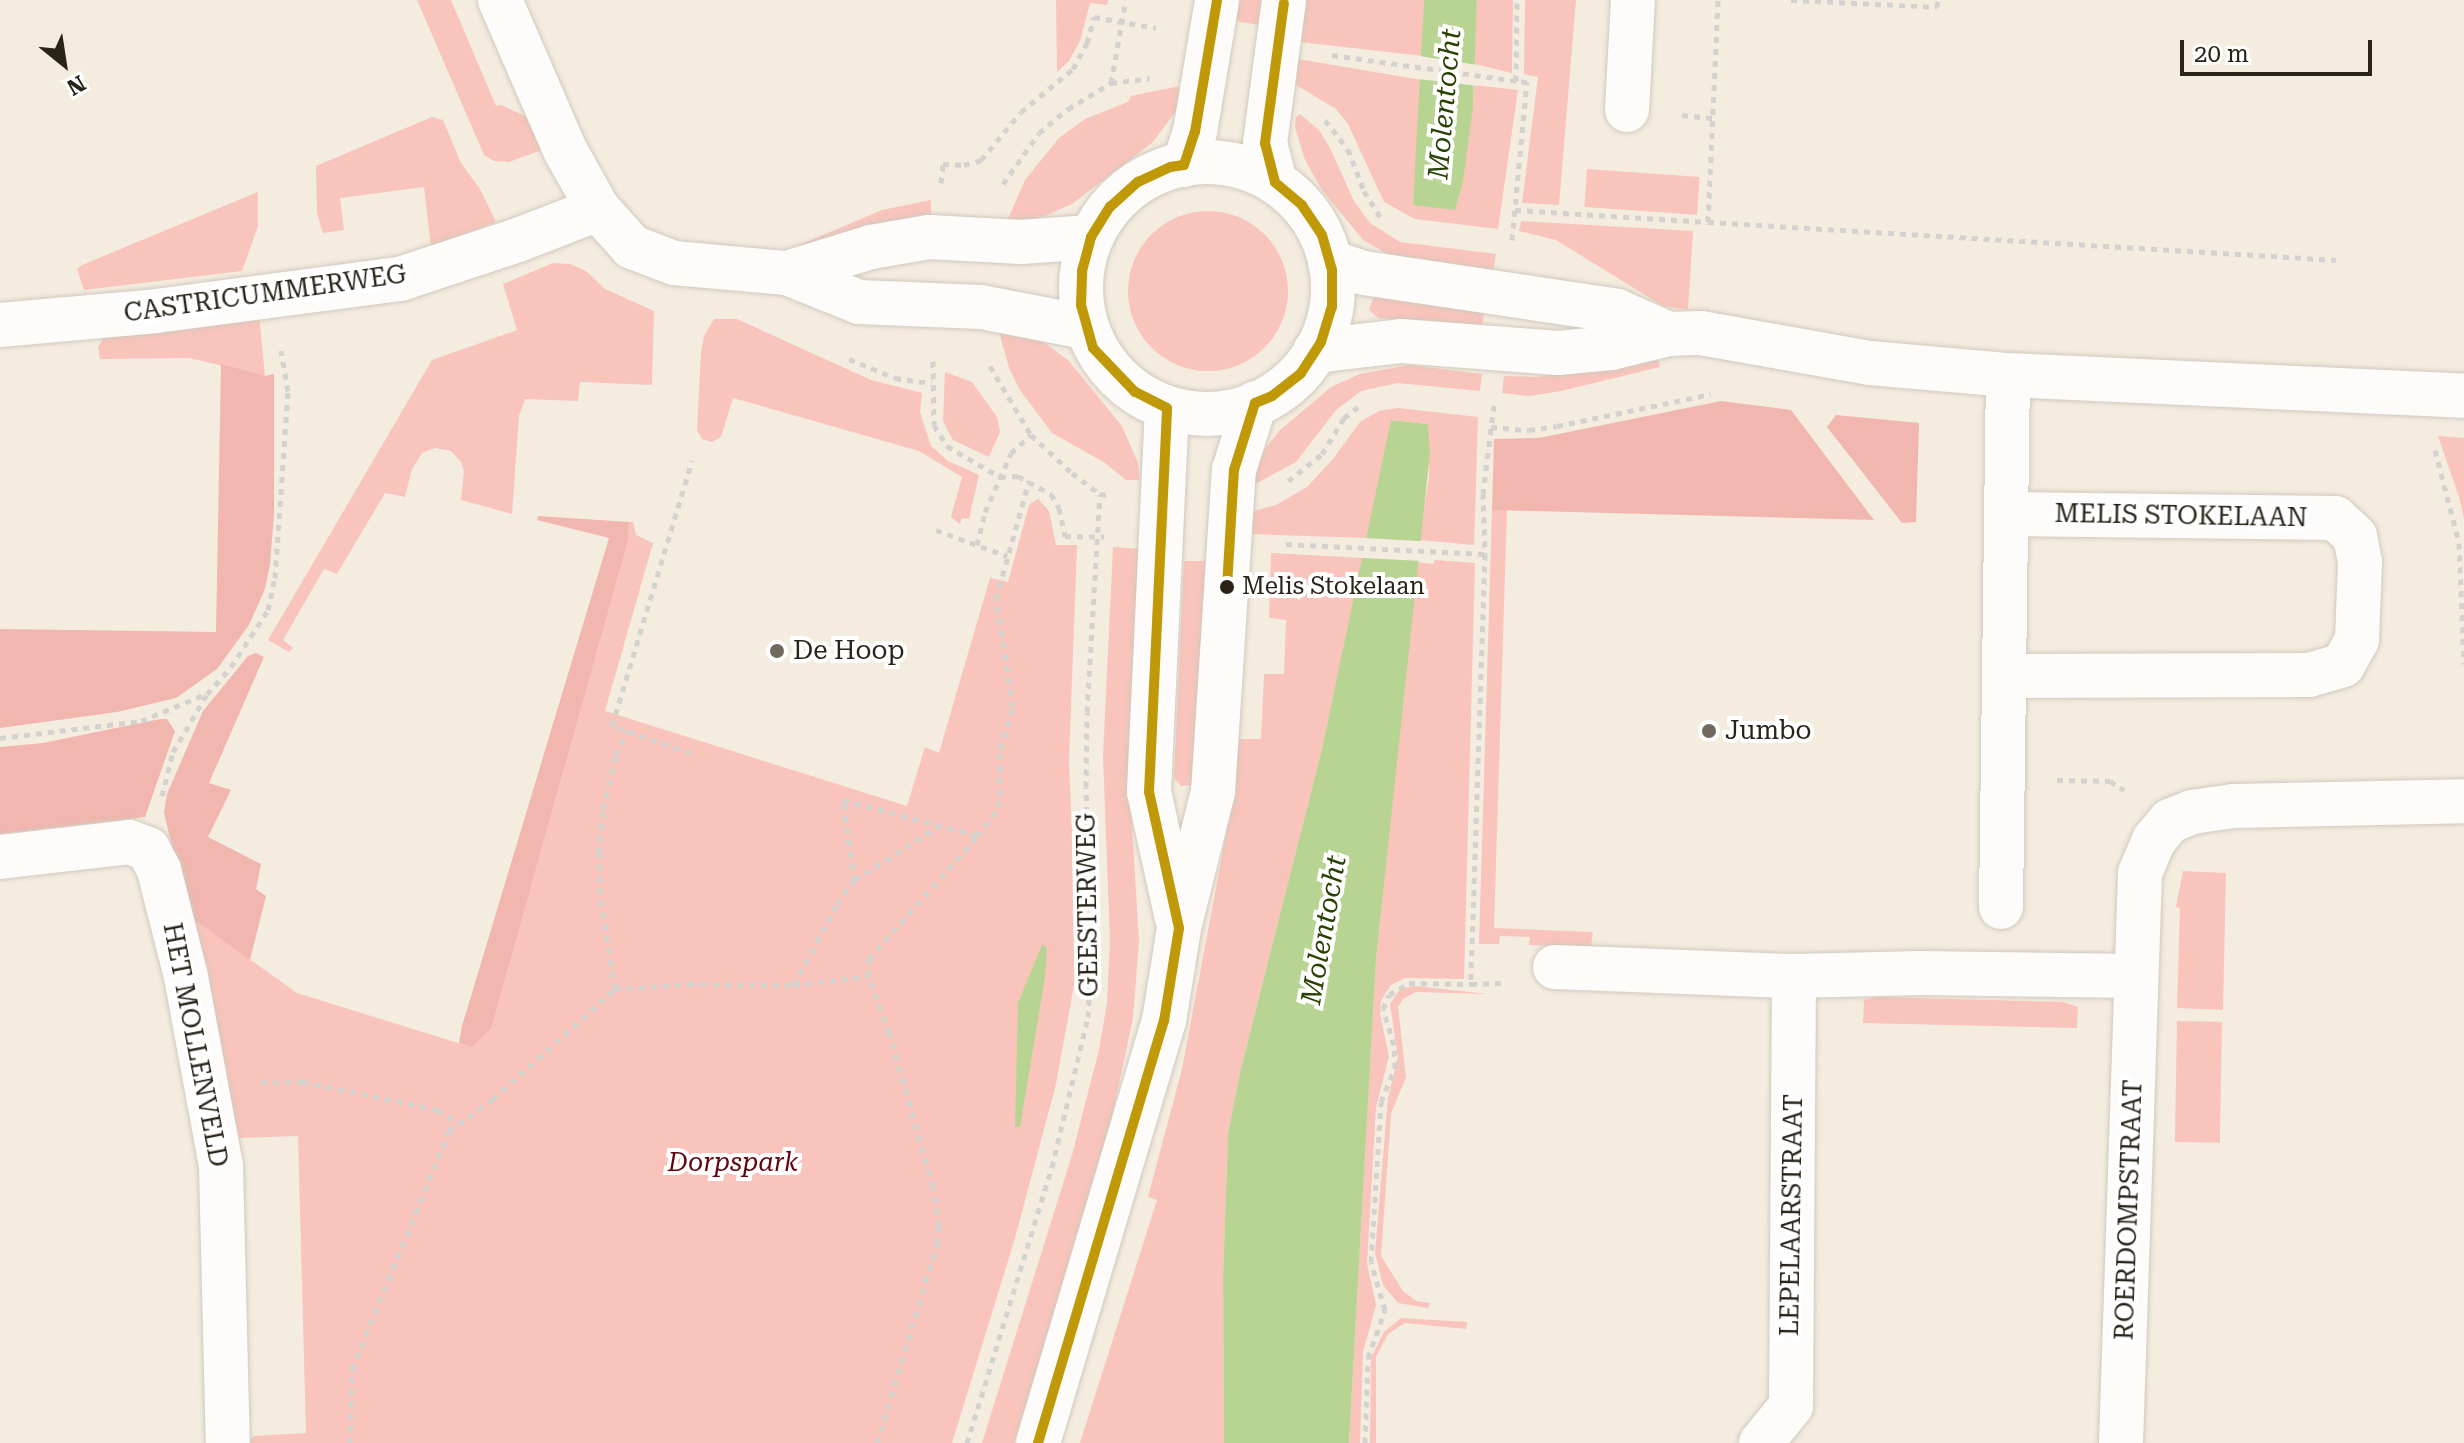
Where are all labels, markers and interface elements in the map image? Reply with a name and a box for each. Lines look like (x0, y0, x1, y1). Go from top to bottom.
north arrow (24, 24, 104, 104)
scale bar (2184, 24, 2376, 74)
water label: Molentocht (1422, 27, 1468, 181)
text: 20 m (2194, 40, 2249, 68)
text: N (63, 70, 90, 100)
street label: CASTRICUMMERWEG (122, 259, 408, 329)
street label: MELIS STOKELAAN (2054, 498, 2308, 534)
place label: Melis Stokelaan (1242, 573, 1425, 601)
marker: Melis Stokelaan (1219, 579, 1235, 595)
place label: De Hoop (793, 635, 904, 667)
marker: De Hoop (768, 642, 786, 660)
place label: Jumbo (1725, 715, 1812, 747)
marker: Jumbo (1700, 722, 1718, 740)
street label: GEESTERWEG (1071, 813, 1105, 997)
water label: Molentocht (1294, 853, 1354, 1007)
street label: HET MOLLENVELD (156, 920, 234, 1170)
street label: ROERDOMPSTRAAT (2109, 1079, 2149, 1341)
street label: LEPELAARSTRAAT (1774, 1094, 1810, 1336)
park label: Dorpspark (668, 1147, 798, 1179)

